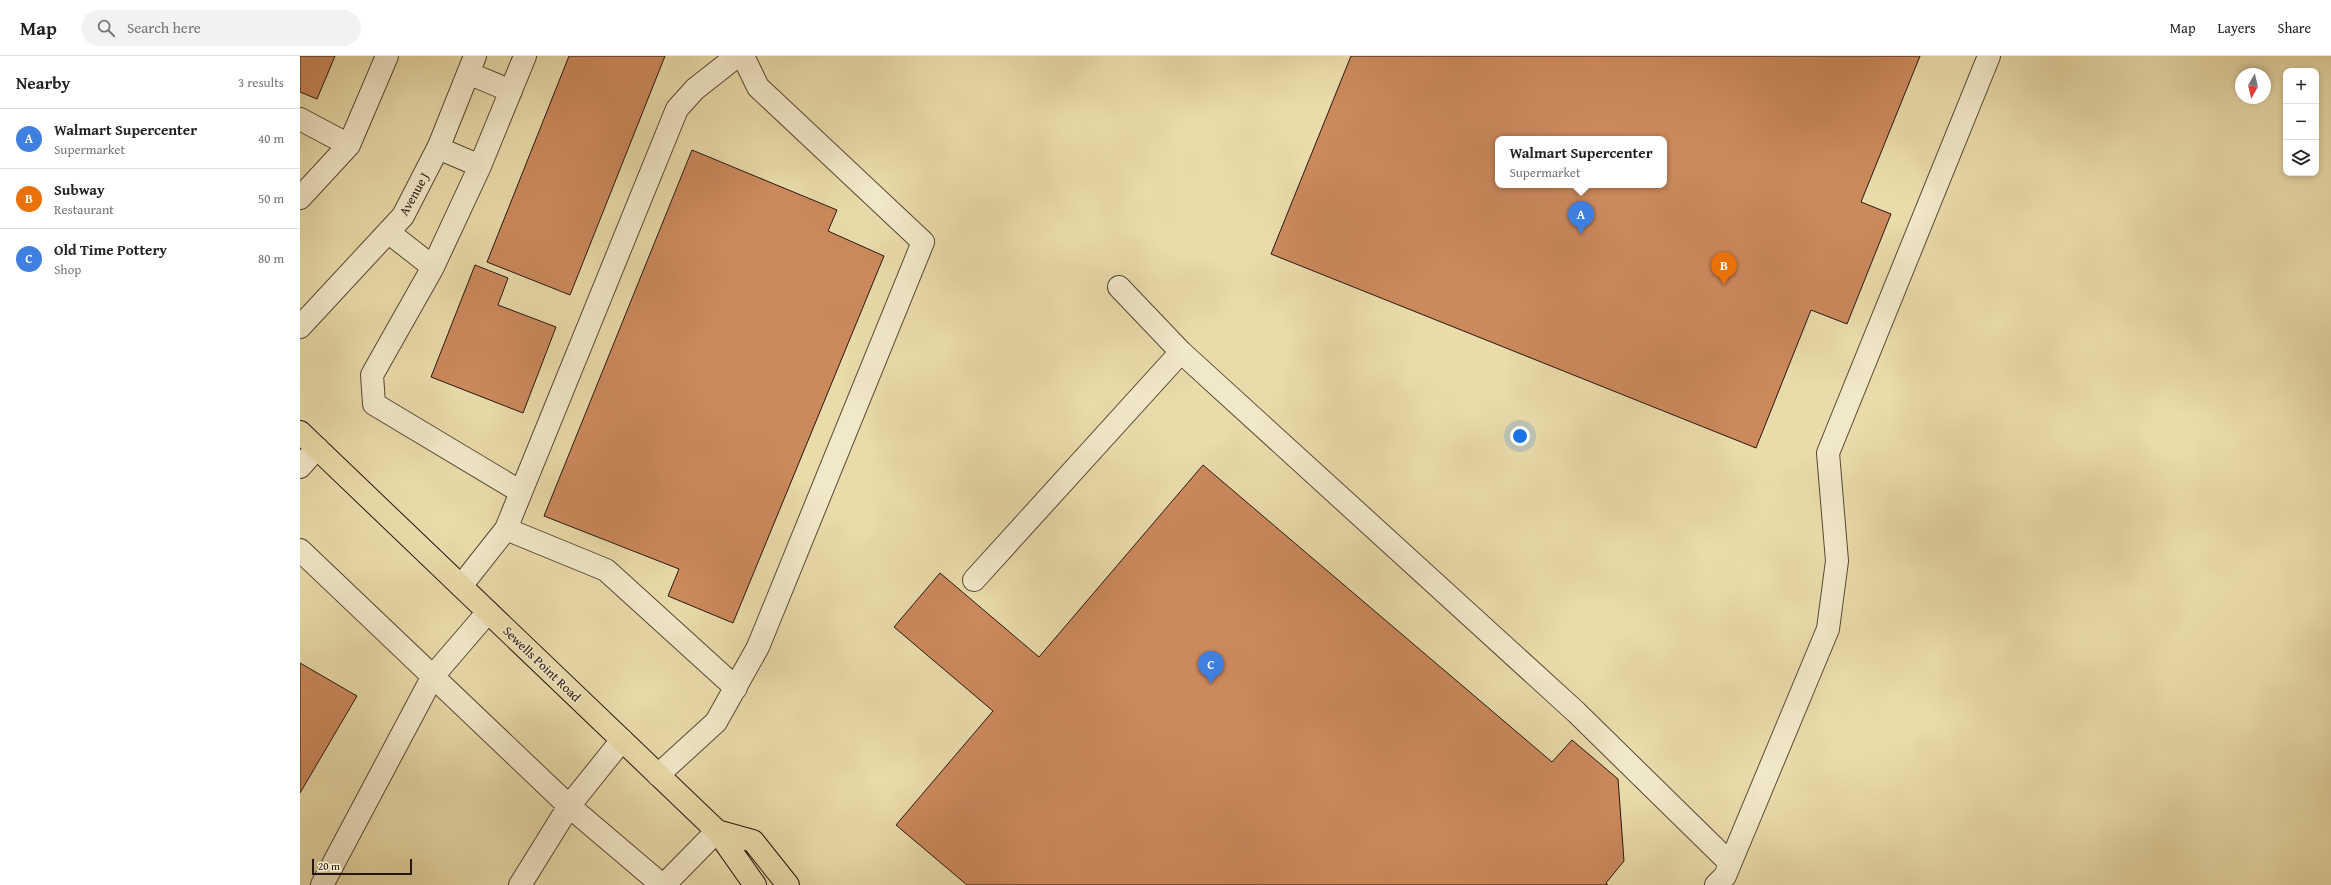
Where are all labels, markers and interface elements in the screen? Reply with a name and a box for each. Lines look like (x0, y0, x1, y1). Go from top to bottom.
search box (81, 10, 361, 46)
text: Map (20, 14, 57, 42)
icon: search (95, 17, 117, 39)
text: Search here (127, 17, 201, 38)
text: Map (2170, 18, 2196, 38)
text: Layers (2218, 18, 2256, 38)
text: Share (2278, 18, 2311, 38)
north arrow (2235, 68, 2271, 104)
map controls (2283, 68, 2319, 176)
button: + (2283, 68, 2319, 104)
text: Nearby (16, 70, 70, 95)
text: 3 results (238, 73, 284, 92)
button: − (2283, 104, 2319, 140)
text: Walmart Supercenter (54, 119, 197, 140)
text: A (25, 129, 33, 148)
text: 40 m (258, 129, 284, 148)
popup (1495, 136, 1667, 188)
text: Supermarket (54, 140, 125, 159)
button: layers (2283, 140, 2319, 176)
text: Walmart Supercenter (1509, 142, 1653, 163)
text: Supermarket (1509, 163, 1580, 182)
street label: Avenue J (394, 169, 434, 219)
text: Subway (54, 179, 105, 200)
text: B (25, 189, 33, 208)
text: 50 m (258, 189, 284, 208)
text: Restaurant (54, 200, 114, 219)
pin: A (1568, 201, 1594, 234)
text: Old Time Pottery (54, 239, 167, 260)
text: C (25, 249, 33, 268)
text: 80 m (258, 249, 284, 268)
pin: B (1711, 252, 1737, 285)
text: Shop (54, 260, 81, 279)
your location (1510, 426, 1530, 446)
street label: Sewells Point Road (499, 622, 585, 706)
pin: C (1198, 651, 1224, 684)
scale bar (312, 857, 412, 876)
text: 20 m (318, 858, 340, 874)

